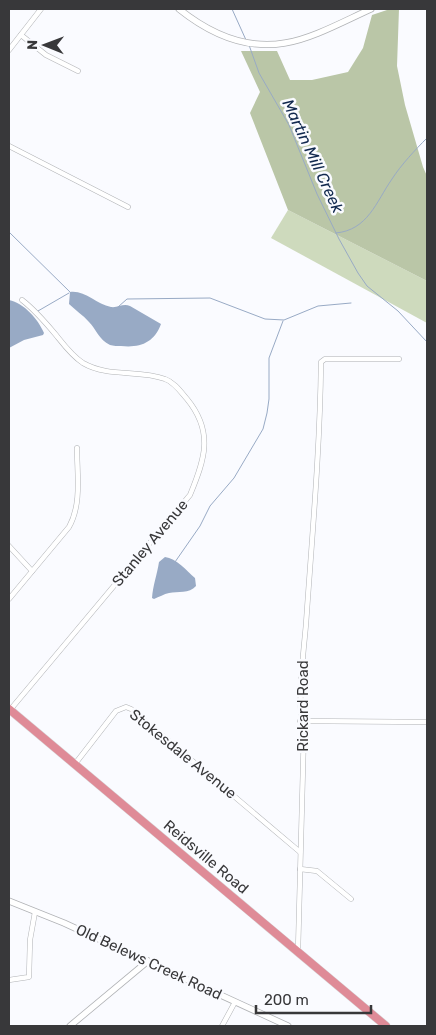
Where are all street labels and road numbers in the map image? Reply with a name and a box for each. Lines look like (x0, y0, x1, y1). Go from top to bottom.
street label: Stanley Avenue (108, 496, 192, 590)
street label: Rickard Road (294, 660, 312, 752)
street label: Stokesdale Avenue (126, 705, 240, 803)
street label: Reidsville Road (160, 816, 252, 898)
street label: Old Belews Creek Road (73, 920, 225, 1004)

